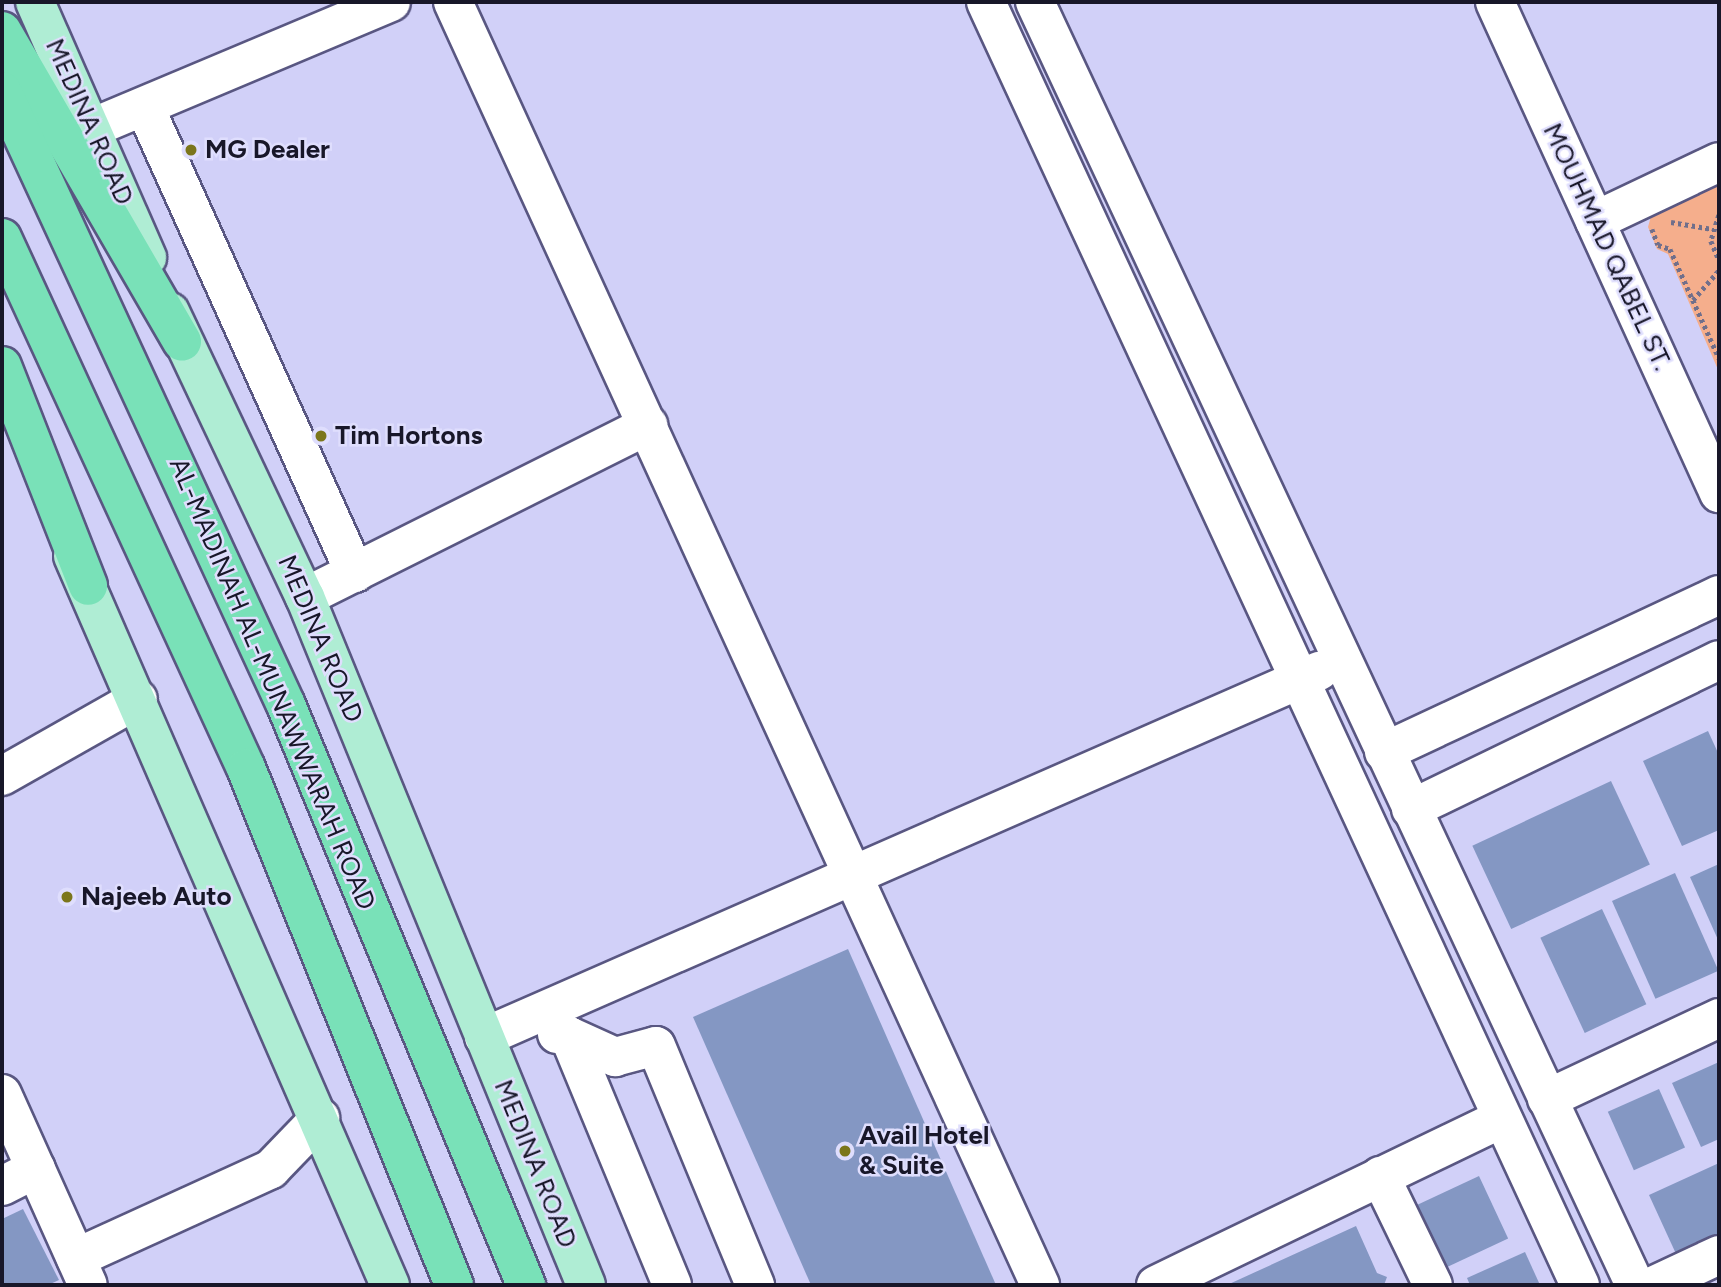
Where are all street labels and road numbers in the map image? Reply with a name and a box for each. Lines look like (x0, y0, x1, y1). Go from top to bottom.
street label: MEDINA ROAD (38, 34, 140, 210)
street label: MOUHMAD QABEL ST. (1536, 119, 1678, 375)
street label: AL-MADINAH AL-MUNAWWARAH ROAD (162, 453, 382, 915)
street label: MEDINA ROAD (271, 551, 369, 727)
street label: MEDINA ROAD (487, 1075, 583, 1253)

